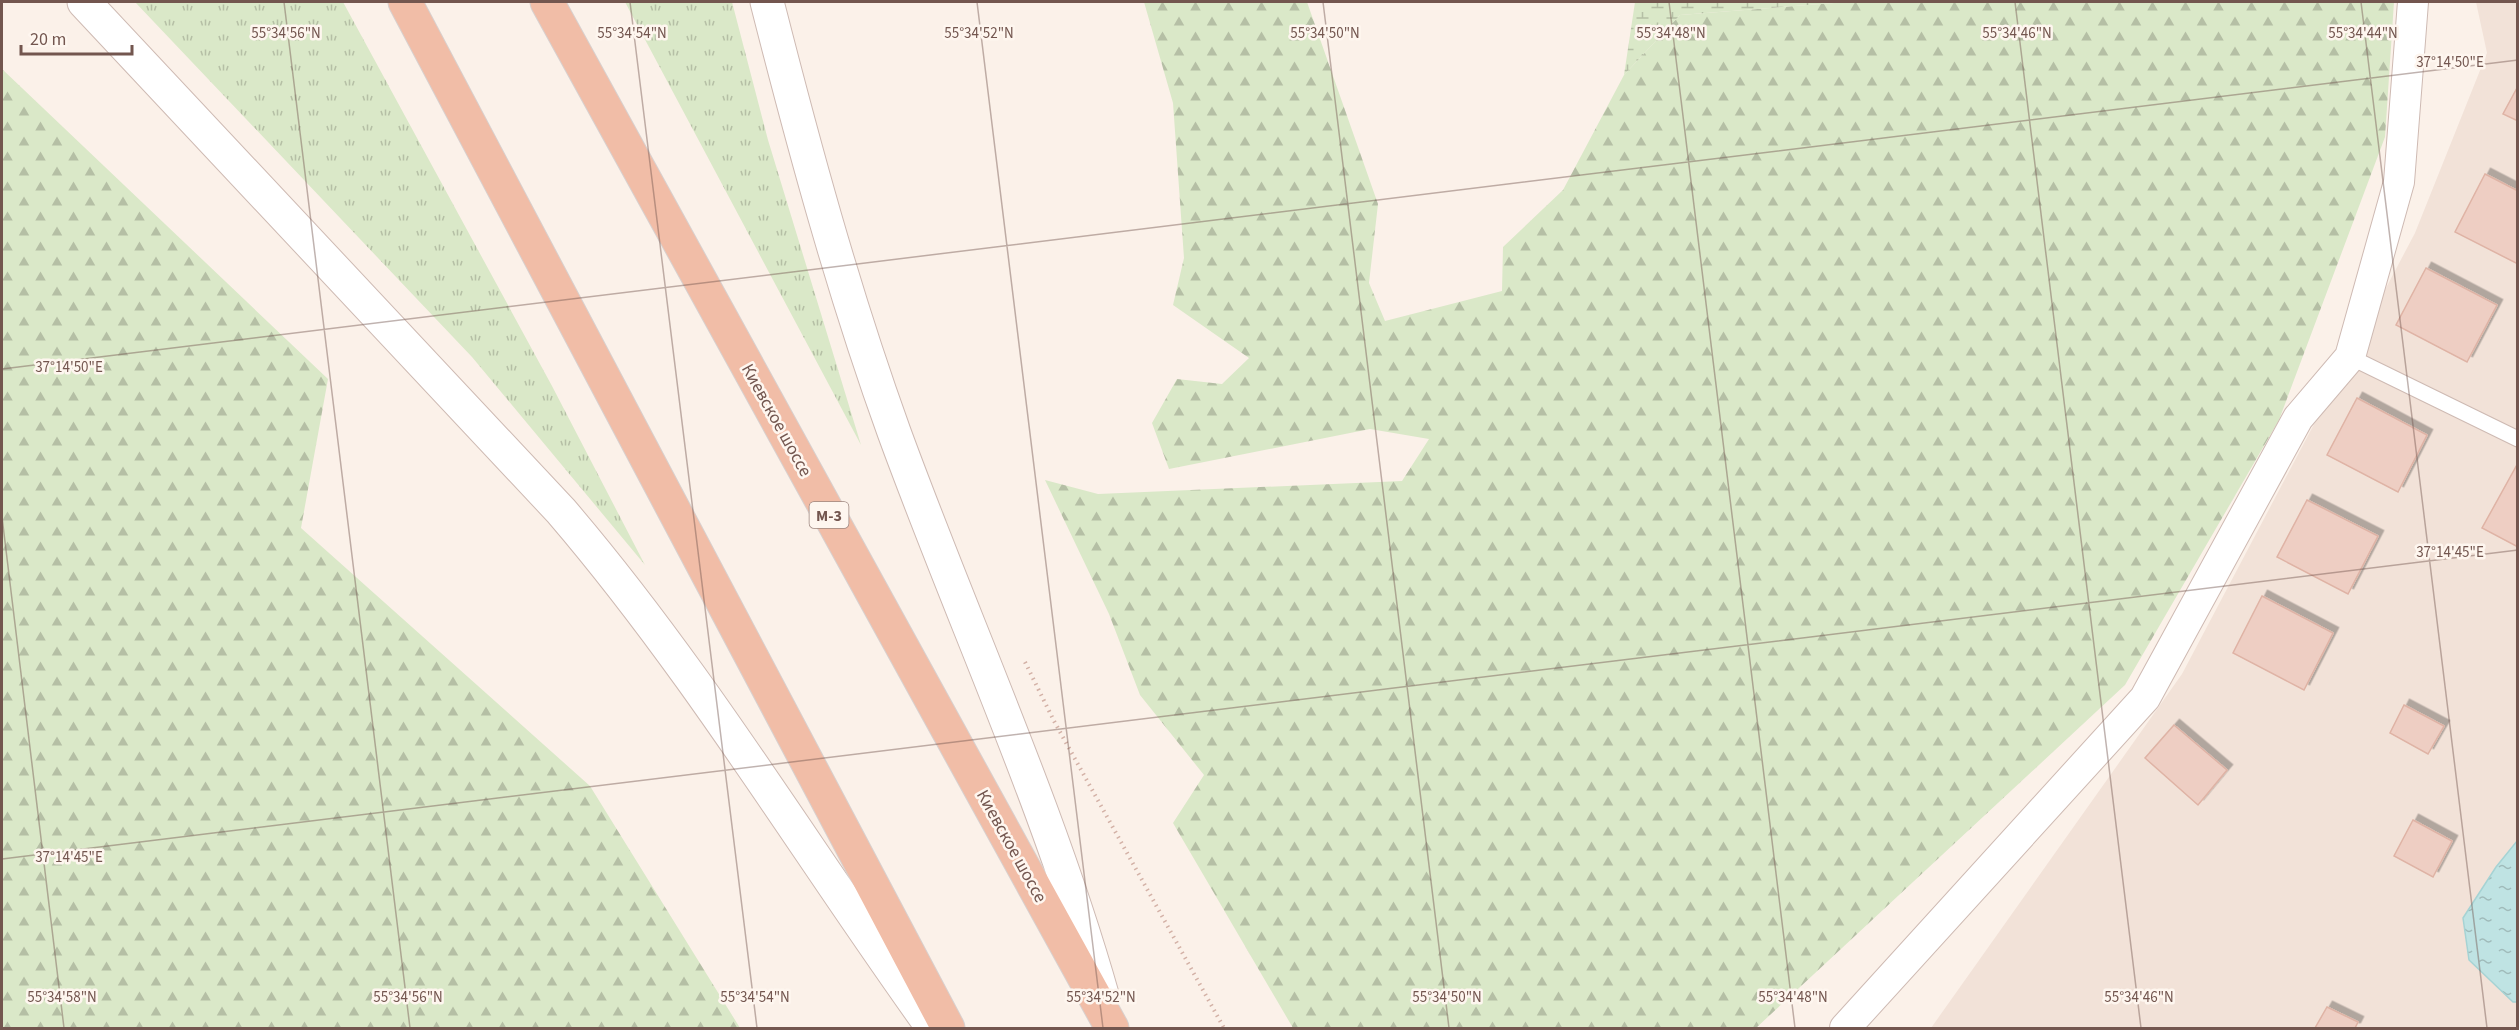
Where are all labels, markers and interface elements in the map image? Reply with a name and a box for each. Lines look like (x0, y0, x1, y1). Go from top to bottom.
scale bar (21, 18, 132, 56)
text: 55°34'56"N (251, 23, 321, 44)
text: 55°34'54"N (597, 23, 667, 44)
text: 55°34'52"N (944, 23, 1014, 44)
text: 55°34'50"N (1290, 23, 1360, 44)
text: 55°34'48"N (1636, 23, 1706, 44)
text: 55°34'46"N (1982, 23, 2052, 44)
text: 55°34'44"N (2328, 23, 2398, 44)
text: 20 m (30, 27, 66, 52)
text: 37°14'50"E (2416, 52, 2484, 73)
text: 37°14'50"E (35, 357, 103, 378)
street label: Киевское шоссе (735, 359, 818, 481)
road number: М-3 (810, 502, 848, 528)
text: 37°14'45"E (2416, 542, 2484, 563)
street label: Киевское шоссе (970, 785, 1053, 907)
text: 37°14'45"E (35, 847, 103, 868)
text: 55°34'58"N (27, 987, 97, 1008)
text: 55°34'56"N (373, 987, 443, 1008)
text: 55°34'54"N (720, 987, 790, 1008)
text: 55°34'52"N (1066, 987, 1136, 1008)
text: 55°34'50"N (1412, 987, 1482, 1008)
text: 55°34'48"N (1758, 987, 1828, 1008)
text: 55°34'46"N (2104, 987, 2174, 1008)

